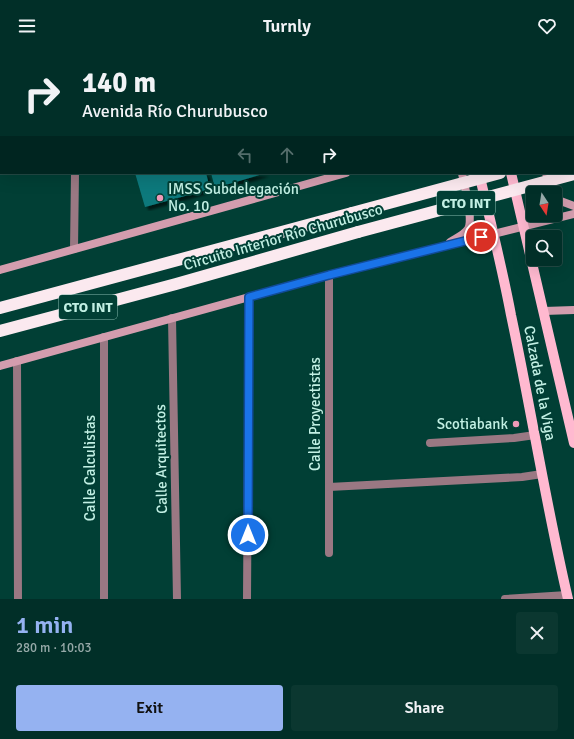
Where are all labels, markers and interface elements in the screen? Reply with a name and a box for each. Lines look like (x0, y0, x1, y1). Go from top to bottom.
icon: menu (16, 15, 38, 37)
text: Turnly (263, 15, 311, 37)
icon: heart (536, 15, 558, 37)
text: 140 m (82, 66, 156, 100)
icon: right (16, 68, 68, 120)
text: Avenida Río Churubusco (82, 100, 268, 122)
icon: left (234, 144, 256, 166)
icon: ahead (276, 144, 298, 166)
icon: right (318, 144, 340, 166)
place label: IMSS Subdelegación No. 10 (168, 180, 299, 215)
north arrow (526, 186, 562, 222)
map controls (526, 186, 562, 266)
road number: CTO INT (437, 191, 495, 215)
marker: IMSS Subdelegación No. 10 (155, 193, 165, 203)
street label: Circuito Interior Río Churubusco (181, 200, 385, 274)
pin (464, 220, 498, 254)
icon: arrive (470, 226, 492, 248)
button: search (526, 230, 562, 266)
road number: CTO INT (59, 295, 117, 319)
street label: Calzada de la Viga (520, 324, 560, 442)
street label: Calle Proyectistas (306, 357, 324, 471)
street label: Calle Arquitectos (151, 404, 171, 514)
street label: Calle Calculistas (81, 414, 99, 521)
place label: Scotiabank (437, 415, 508, 433)
marker: Scotiabank (511, 419, 521, 429)
position arrow (227, 514, 269, 556)
text: 1 min (16, 610, 73, 640)
button: close (516, 612, 558, 654)
text: 280 m · 10:03 (16, 640, 92, 656)
button: Exit (16, 685, 283, 731)
button: Share (291, 685, 558, 731)

